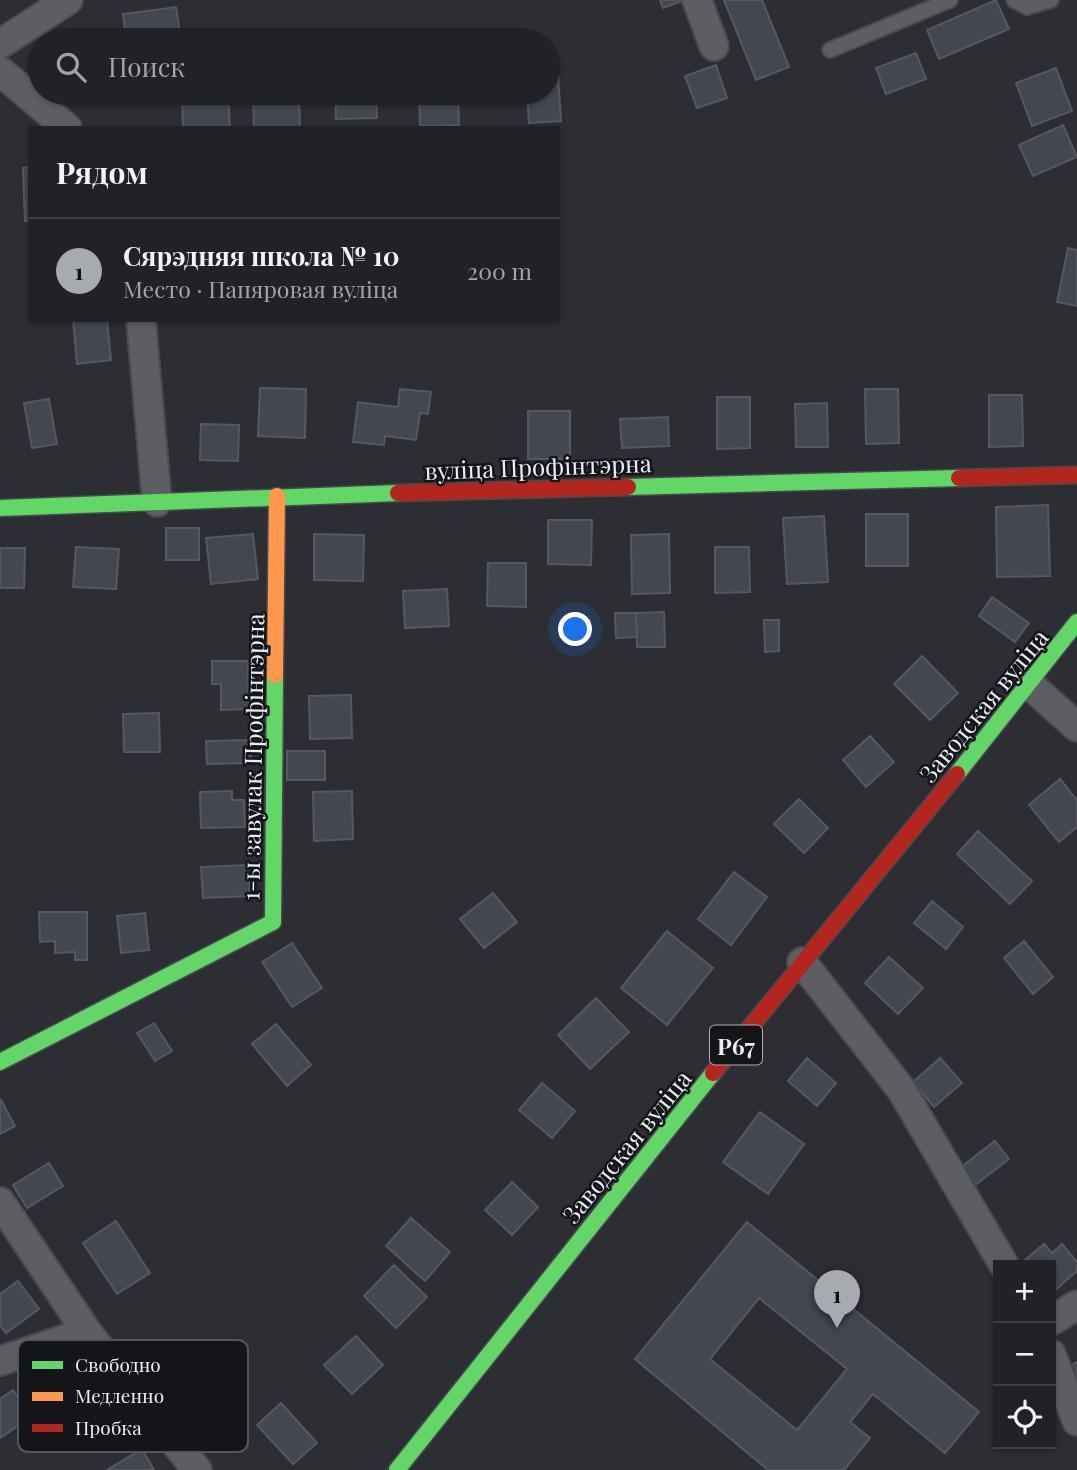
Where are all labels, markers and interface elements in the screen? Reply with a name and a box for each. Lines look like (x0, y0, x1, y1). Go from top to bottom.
search box (28, 28, 560, 105)
icon: search (52, 48, 90, 86)
text: Поиск (108, 49, 185, 84)
text: Рядом (56, 152, 148, 192)
text: Сярэдняя школа № 10 (123, 238, 399, 273)
text: 1 (75, 255, 83, 286)
text: 200 m (467, 255, 532, 286)
text: Место · Папяровая вуліца (123, 273, 398, 304)
street label: вуліца Профінтэрна (424, 446, 652, 486)
your location (558, 612, 592, 646)
street label: 1-ы завулак Профінтэрна (233, 613, 271, 901)
street label: Заводская вуліца (911, 622, 1055, 788)
road number: Р67 (710, 1026, 762, 1064)
street label: Заводская вуліца (554, 1063, 698, 1229)
map controls (993, 1260, 1056, 1449)
button: + (993, 1260, 1056, 1323)
pin: 1 (814, 1270, 860, 1328)
button: − (993, 1323, 1056, 1386)
legend (18, 1340, 248, 1452)
text: Свободно (75, 1351, 161, 1377)
text: Медленно (75, 1382, 164, 1408)
button: locate (993, 1386, 1056, 1449)
text: Пробка (75, 1414, 142, 1440)

